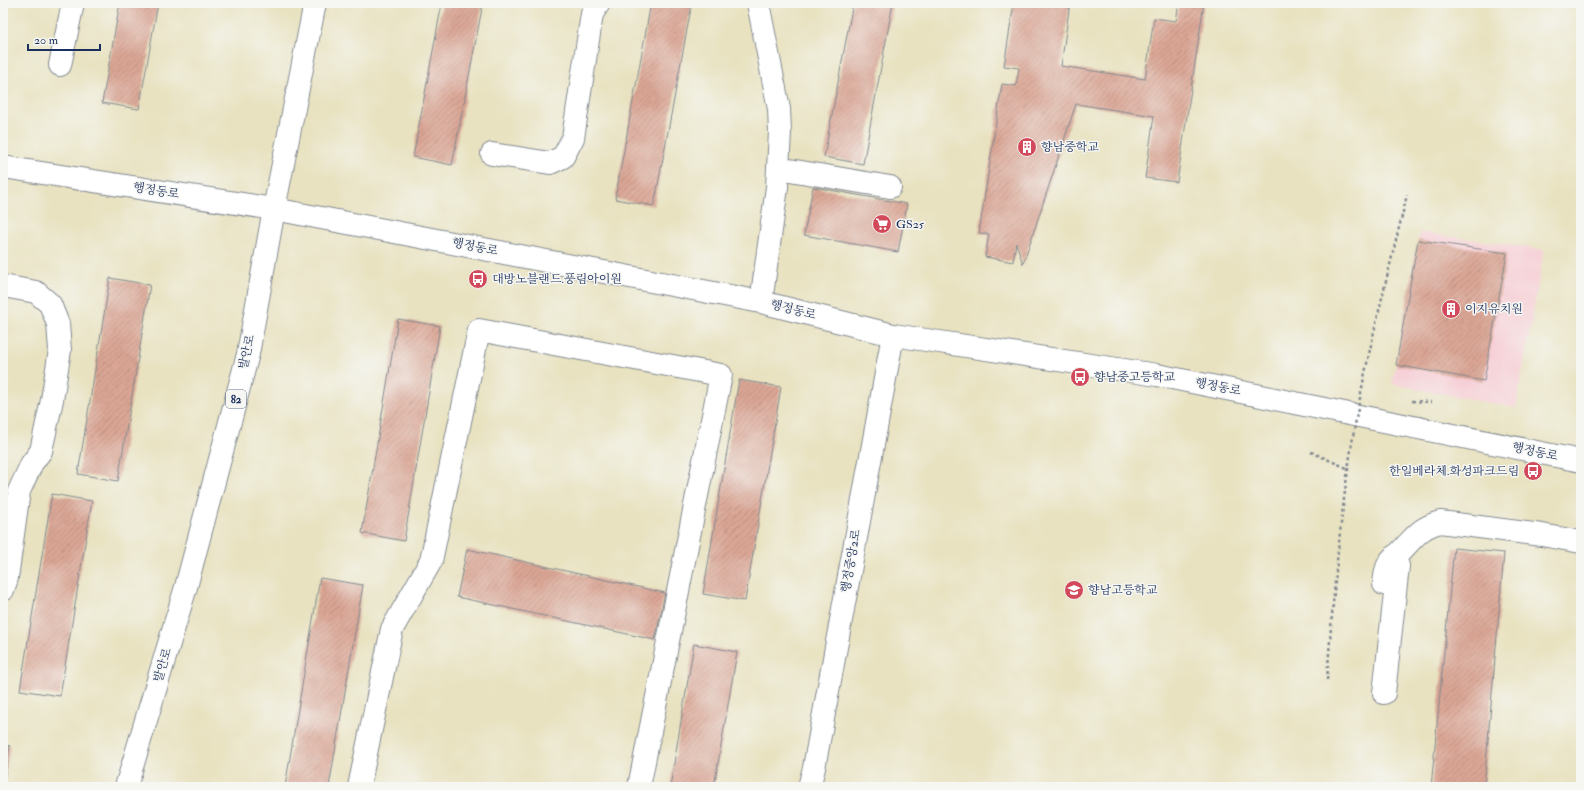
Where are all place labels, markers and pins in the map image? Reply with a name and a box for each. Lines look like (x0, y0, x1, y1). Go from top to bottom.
building icon: 향남중학교 (1016, 136, 1038, 158)
place label: 향남중학교 (1041, 140, 1099, 155)
supermarket icon: GS25 (871, 213, 893, 235)
place label: GS25 (896, 217, 925, 232)
bus stop icon: 대방노블랜드.풍림아이원 (467, 268, 489, 290)
place label: 대방노블랜드.풍림아이원 (492, 272, 622, 287)
building icon: 이지유치원 (1440, 298, 1462, 320)
place label: 이지유치원 (1465, 302, 1523, 317)
bus stop icon: 향남중고등학교 (1069, 366, 1091, 388)
place label: 향남중고등학교 (1094, 370, 1176, 385)
bus stop icon: 한일베라체.화성파크드림 (1522, 460, 1544, 482)
place label: 한일베라체.화성파크드림 (1389, 464, 1519, 479)
school or university icon: 향남고등학교 (1063, 579, 1085, 601)
place label: 향남고등학교 (1088, 583, 1158, 598)

